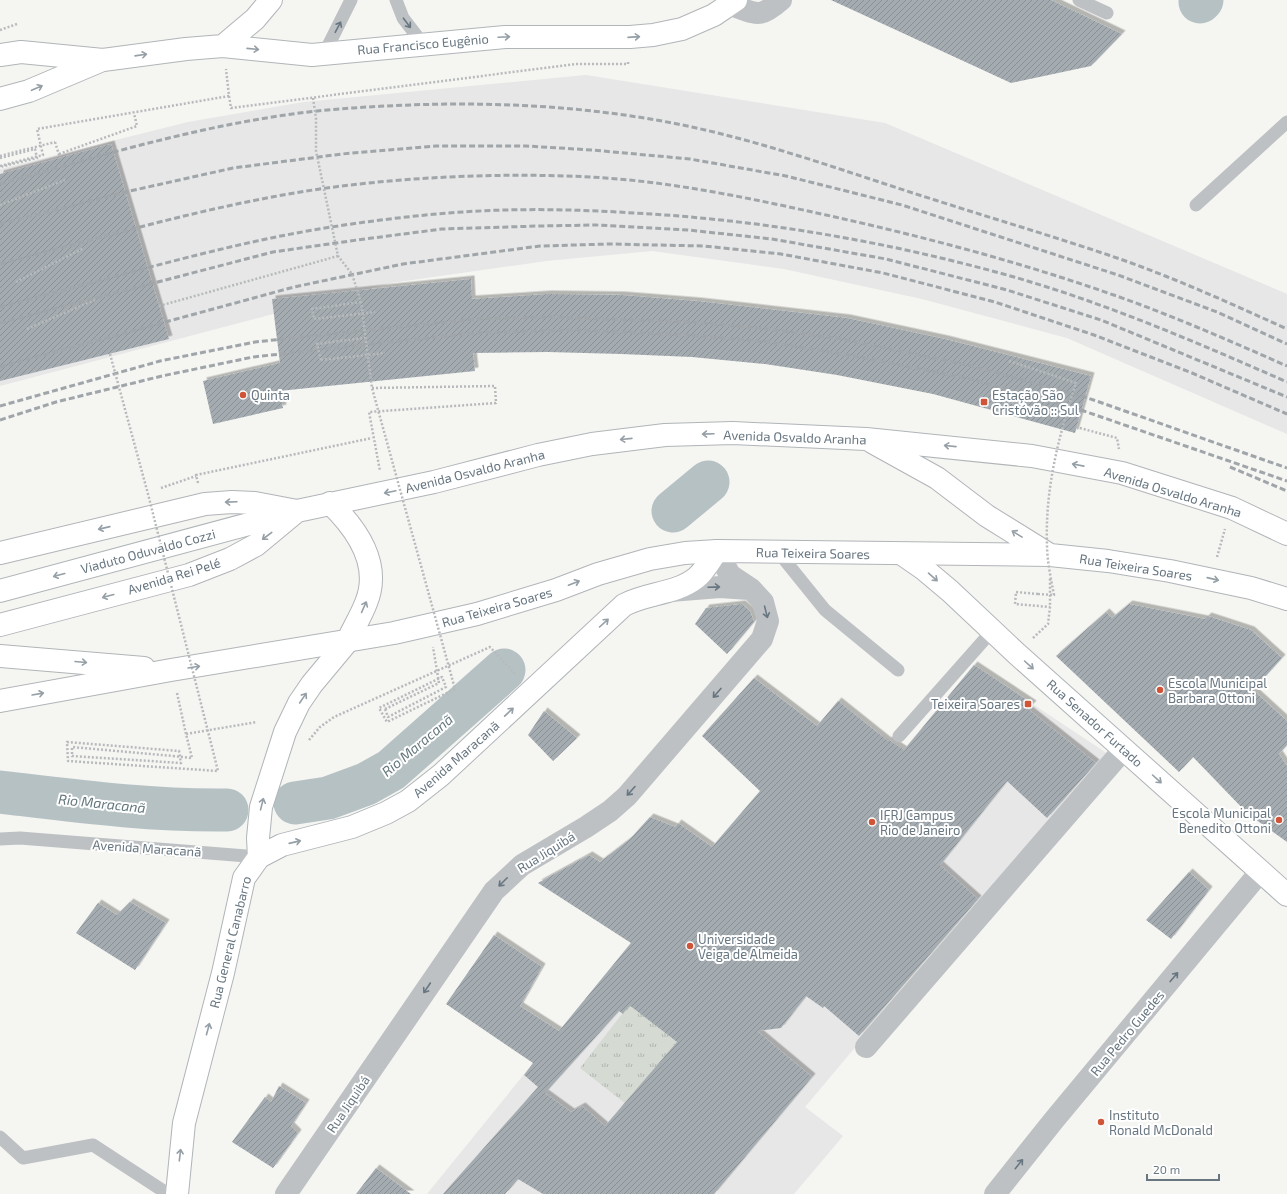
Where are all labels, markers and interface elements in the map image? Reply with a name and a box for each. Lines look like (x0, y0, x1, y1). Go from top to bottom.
one-way arrow (403, 18, 411, 29)
one-way arrow (335, 21, 342, 33)
street label: Rua Francisco Eugênio (357, 30, 489, 58)
one-way arrow (497, 33, 510, 40)
one-way arrow (627, 33, 640, 40)
one-way arrow (246, 45, 259, 52)
one-way arrow (134, 51, 147, 59)
one-way arrow (31, 84, 43, 91)
place label: Quinta (251, 387, 290, 403)
place label: Estação São Cristóvão :: Sul (992, 387, 1079, 418)
marker: Quinta (238, 390, 248, 400)
marker: Estação São Cristóvão :: Sul (979, 397, 989, 407)
street label: Avenida Osvaldo Aranha (723, 427, 867, 447)
one-way arrow (702, 430, 715, 438)
one-way arrow (620, 436, 633, 443)
one-way arrow (944, 442, 957, 450)
street label: Avenida Osvaldo Aranha (404, 446, 546, 496)
one-way arrow (1072, 461, 1085, 469)
street label: Avenida Osvaldo Aranha (1102, 463, 1244, 521)
one-way arrow (384, 488, 397, 496)
one-way arrow (225, 499, 238, 506)
street label: Viaduto Oduvaldo Cozzi (79, 525, 217, 577)
one-way arrow (97, 525, 110, 533)
one-way arrow (1011, 530, 1023, 538)
one-way arrow (262, 532, 273, 540)
street label: Rua Teixeira Soares (756, 544, 870, 562)
street label: Rua Teixeira Soares (1078, 550, 1194, 584)
street label: Avenida Rei Pelé (126, 554, 222, 598)
one-way arrow (53, 572, 66, 579)
one-way arrow (928, 572, 939, 581)
one-way arrow (1206, 576, 1219, 584)
one-way arrow (568, 579, 580, 587)
street label: Rua Teixeira Soares (440, 584, 554, 630)
one-way arrow (707, 584, 720, 591)
one-way arrow (101, 593, 114, 601)
one-way arrow (361, 601, 368, 613)
one-way arrow (762, 605, 770, 618)
one-way arrow (599, 618, 609, 628)
one-way arrow (74, 658, 87, 665)
one-way arrow (1023, 660, 1034, 669)
one-way arrow (187, 663, 200, 671)
place label: Escola Municipal Barbara Ottoni (1168, 675, 1267, 706)
street label: Rua Senador Furtado (1044, 676, 1146, 770)
marker: Escola Municipal Barbara Ottoni (1155, 685, 1165, 695)
one-way arrow (712, 688, 721, 699)
one-way arrow (31, 690, 44, 698)
one-way arrow (299, 692, 307, 703)
place label: Teixeira Soares (931, 696, 1020, 712)
marker: Teixeira Soares (1023, 699, 1033, 709)
one-way arrow (504, 707, 514, 716)
water label: Rio Maracanã (378, 710, 456, 780)
street label: Avenida Maracanã (410, 717, 502, 801)
one-way arrow (1152, 774, 1163, 783)
one-way arrow (627, 786, 636, 796)
water label: Rio Maracanã (58, 790, 146, 816)
one-way arrow (259, 798, 267, 811)
place label: Escola Municipal Benedito Ottoni (1172, 805, 1271, 836)
place label: IFRJ Campus Rio de Janeiro (880, 807, 960, 838)
marker: Escola Municipal Benedito Ottoni (1274, 815, 1284, 825)
marker: IFRJ Campus Rio de Janeiro (867, 817, 877, 827)
street label: Rua Jiquibá (514, 828, 578, 876)
street label: Avenida Maracanã (92, 836, 202, 860)
one-way arrow (288, 838, 301, 846)
street label: Rua General Canabarro (206, 874, 254, 1010)
one-way arrow (498, 877, 508, 887)
place label: Universidade Veiga de Almeida (698, 931, 798, 962)
marker: Universidade Veiga de Almeida (685, 941, 695, 951)
one-way arrow (1169, 972, 1178, 982)
one-way arrow (423, 982, 431, 993)
street label: Rua Pedro Guedes (1087, 987, 1167, 1079)
one-way arrow (205, 1022, 213, 1035)
street label: Rua Jiquibá (323, 1072, 373, 1136)
place label: Instituto Ronald McDonald (1109, 1107, 1213, 1138)
marker: Instituto Ronald McDonald (1096, 1117, 1106, 1127)
one-way arrow (176, 1149, 184, 1162)
scale bar (1147, 1156, 1219, 1182)
one-way arrow (1015, 1158, 1024, 1169)
text: 20 m (1153, 1162, 1180, 1176)

